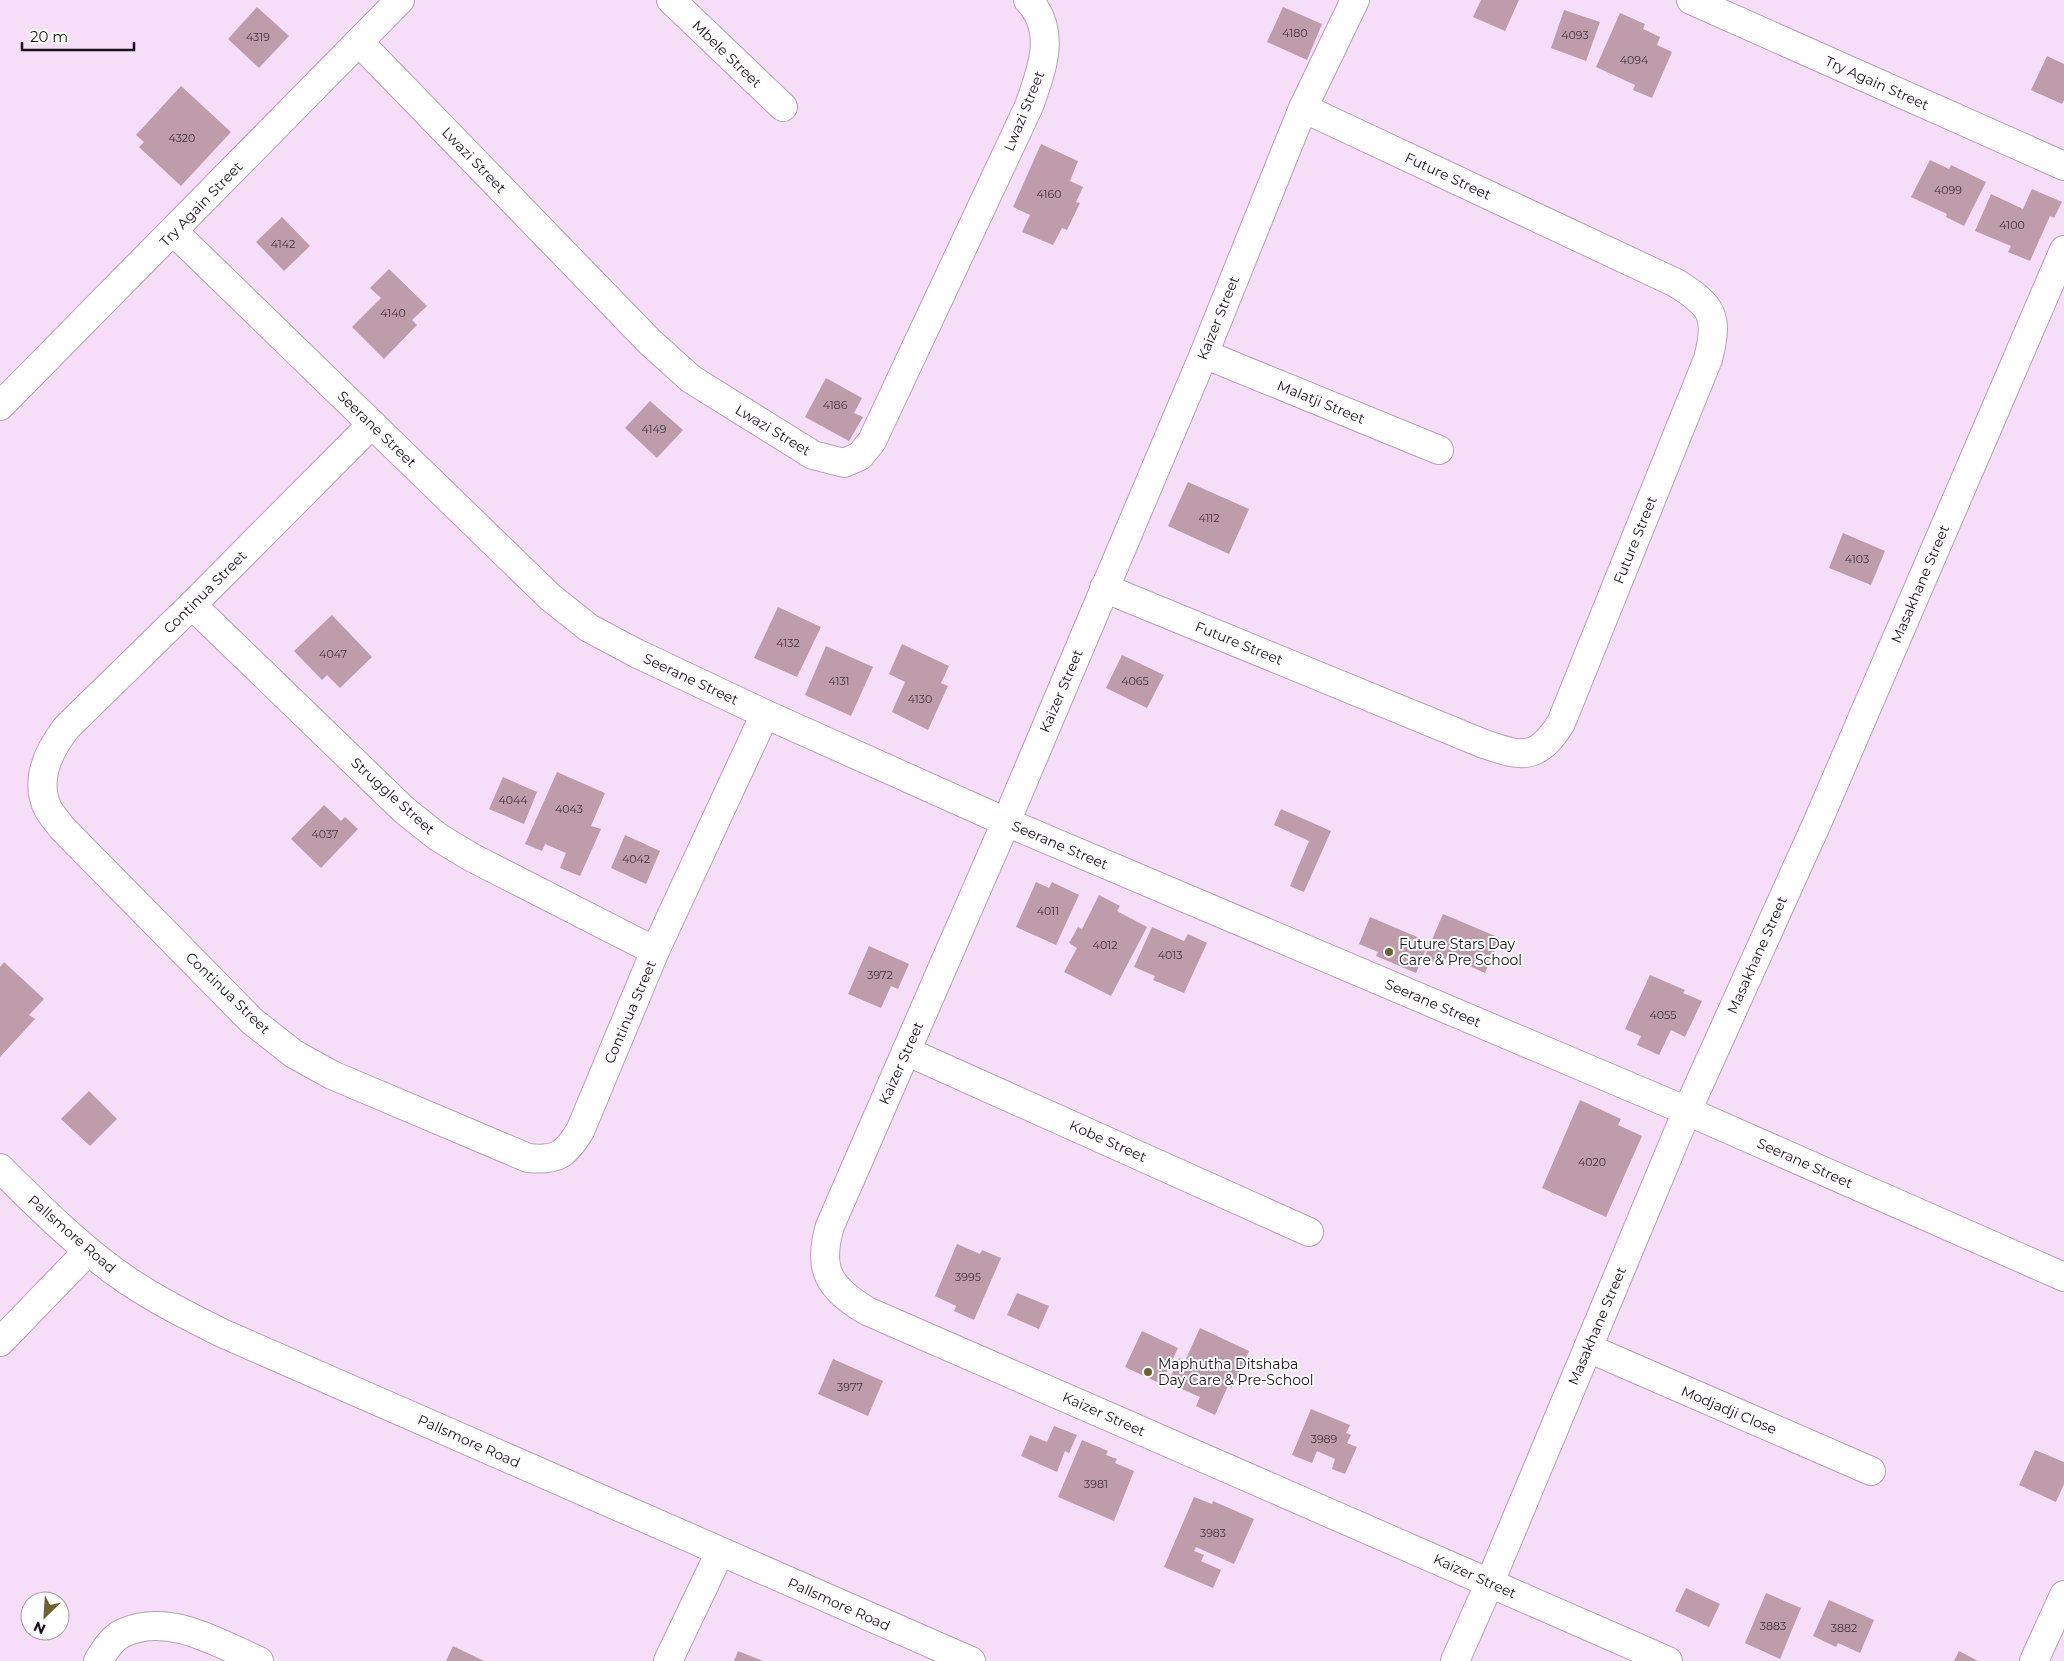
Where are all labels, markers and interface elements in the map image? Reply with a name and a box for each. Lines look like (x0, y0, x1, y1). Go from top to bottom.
street label: Mbele Street (689, 16, 766, 92)
scale bar (22, 20, 135, 52)
house number: 4180 (1282, 26, 1308, 40)
text: 20 m (30, 27, 68, 46)
house number: 4093 (1561, 28, 1589, 42)
house number: 4319 (246, 30, 270, 44)
street label: Try Again Street (1822, 52, 1932, 114)
house number: 4094 (1620, 53, 1649, 67)
street label: Lwazi Street (1000, 68, 1048, 154)
street label: Lwazi Street (438, 123, 510, 197)
house number: 4320 (169, 131, 195, 145)
street label: Future Street (1402, 148, 1494, 204)
street label: Try Again Street (156, 157, 246, 250)
house number: 4099 (1934, 183, 1962, 197)
house number: 4160 (1037, 187, 1061, 201)
house number: 4100 (1999, 218, 2025, 232)
house number: 4142 (271, 237, 295, 251)
street label: Kaizer Street (1193, 273, 1243, 363)
house number: 4140 (380, 306, 406, 320)
street label: Malatji Street (1275, 376, 1368, 428)
street label: Seerane Street (334, 387, 420, 471)
house number: 4186 (823, 398, 848, 412)
street label: Lwazi Street (732, 400, 814, 460)
house number: 4149 (642, 422, 667, 436)
street label: Future Street (1609, 493, 1661, 586)
house number: 4112 (1198, 511, 1220, 525)
street label: Masakhane Street (1887, 522, 1953, 646)
street label: Continua Street (160, 546, 251, 637)
house number: 4103 (1845, 552, 1869, 566)
street label: Future Street (1193, 617, 1286, 669)
house number: 4132 (776, 636, 800, 650)
street label: Kaizer Street (1035, 646, 1087, 735)
house number: 4047 (319, 647, 347, 661)
street label: Seerane Street (641, 649, 742, 709)
house number: 4131 (828, 674, 850, 688)
house number: 4065 (1121, 674, 1149, 688)
house number: 4130 (908, 692, 932, 706)
street label: Struggle Street (347, 754, 439, 839)
house number: 4044 (498, 793, 528, 807)
house number: 4043 (555, 802, 583, 816)
street label: Seerane Street (1009, 817, 1111, 873)
house number: 4037 (312, 827, 339, 841)
house number: 4042 (622, 852, 650, 866)
street label: Masakhane Street (1723, 893, 1791, 1017)
house number: 4011 (1037, 904, 1059, 918)
place label: Future Stars Day Care & Pre School (1399, 935, 1522, 969)
house number: 4012 (1093, 938, 1117, 952)
marker: Future Stars Day Care & Pre School (1383, 946, 1395, 958)
street label: Continua Street (182, 948, 274, 1038)
house number: 4013 (1158, 948, 1182, 962)
street label: Continua Street (600, 957, 660, 1066)
house number: 3972 (867, 968, 893, 982)
street label: Seerane Street (1382, 975, 1484, 1031)
house number: 4055 (1650, 1008, 1676, 1022)
street label: Kaizer Street (875, 1018, 927, 1107)
street label: Kobe Street (1067, 1116, 1150, 1166)
street label: Seerane Street (1754, 1134, 1856, 1192)
house number: 4020 (1578, 1155, 1606, 1169)
street label: Pallsmore Road (24, 1191, 120, 1277)
street label: Masakhane Street (1564, 1264, 1630, 1388)
house number: 3995 (955, 1270, 981, 1284)
place label: Maphutha Ditshaba Day Care & Pre-School (1158, 1355, 1314, 1389)
marker: Maphutha Ditshaba Day Care & Pre-School (1142, 1366, 1154, 1378)
house number: 3977 (837, 1380, 863, 1394)
street label: Modjadji Close (1678, 1382, 1780, 1438)
street label: Kaizer Street (1060, 1388, 1149, 1440)
street label: Pallsmore Road (415, 1410, 523, 1472)
house number: 3989 (1311, 1432, 1338, 1446)
house number: 3981 (1084, 1477, 1108, 1491)
house number: 3983 (1200, 1526, 1226, 1540)
street label: Kaizer Street (1431, 1550, 1520, 1602)
street label: Pallsmore Road (785, 1573, 893, 1635)
north arrow (20, 1591, 70, 1641)
text: N (31, 1617, 48, 1638)
house number: 3883 (1760, 1619, 1786, 1633)
house number: 3882 (1831, 1621, 1857, 1635)

